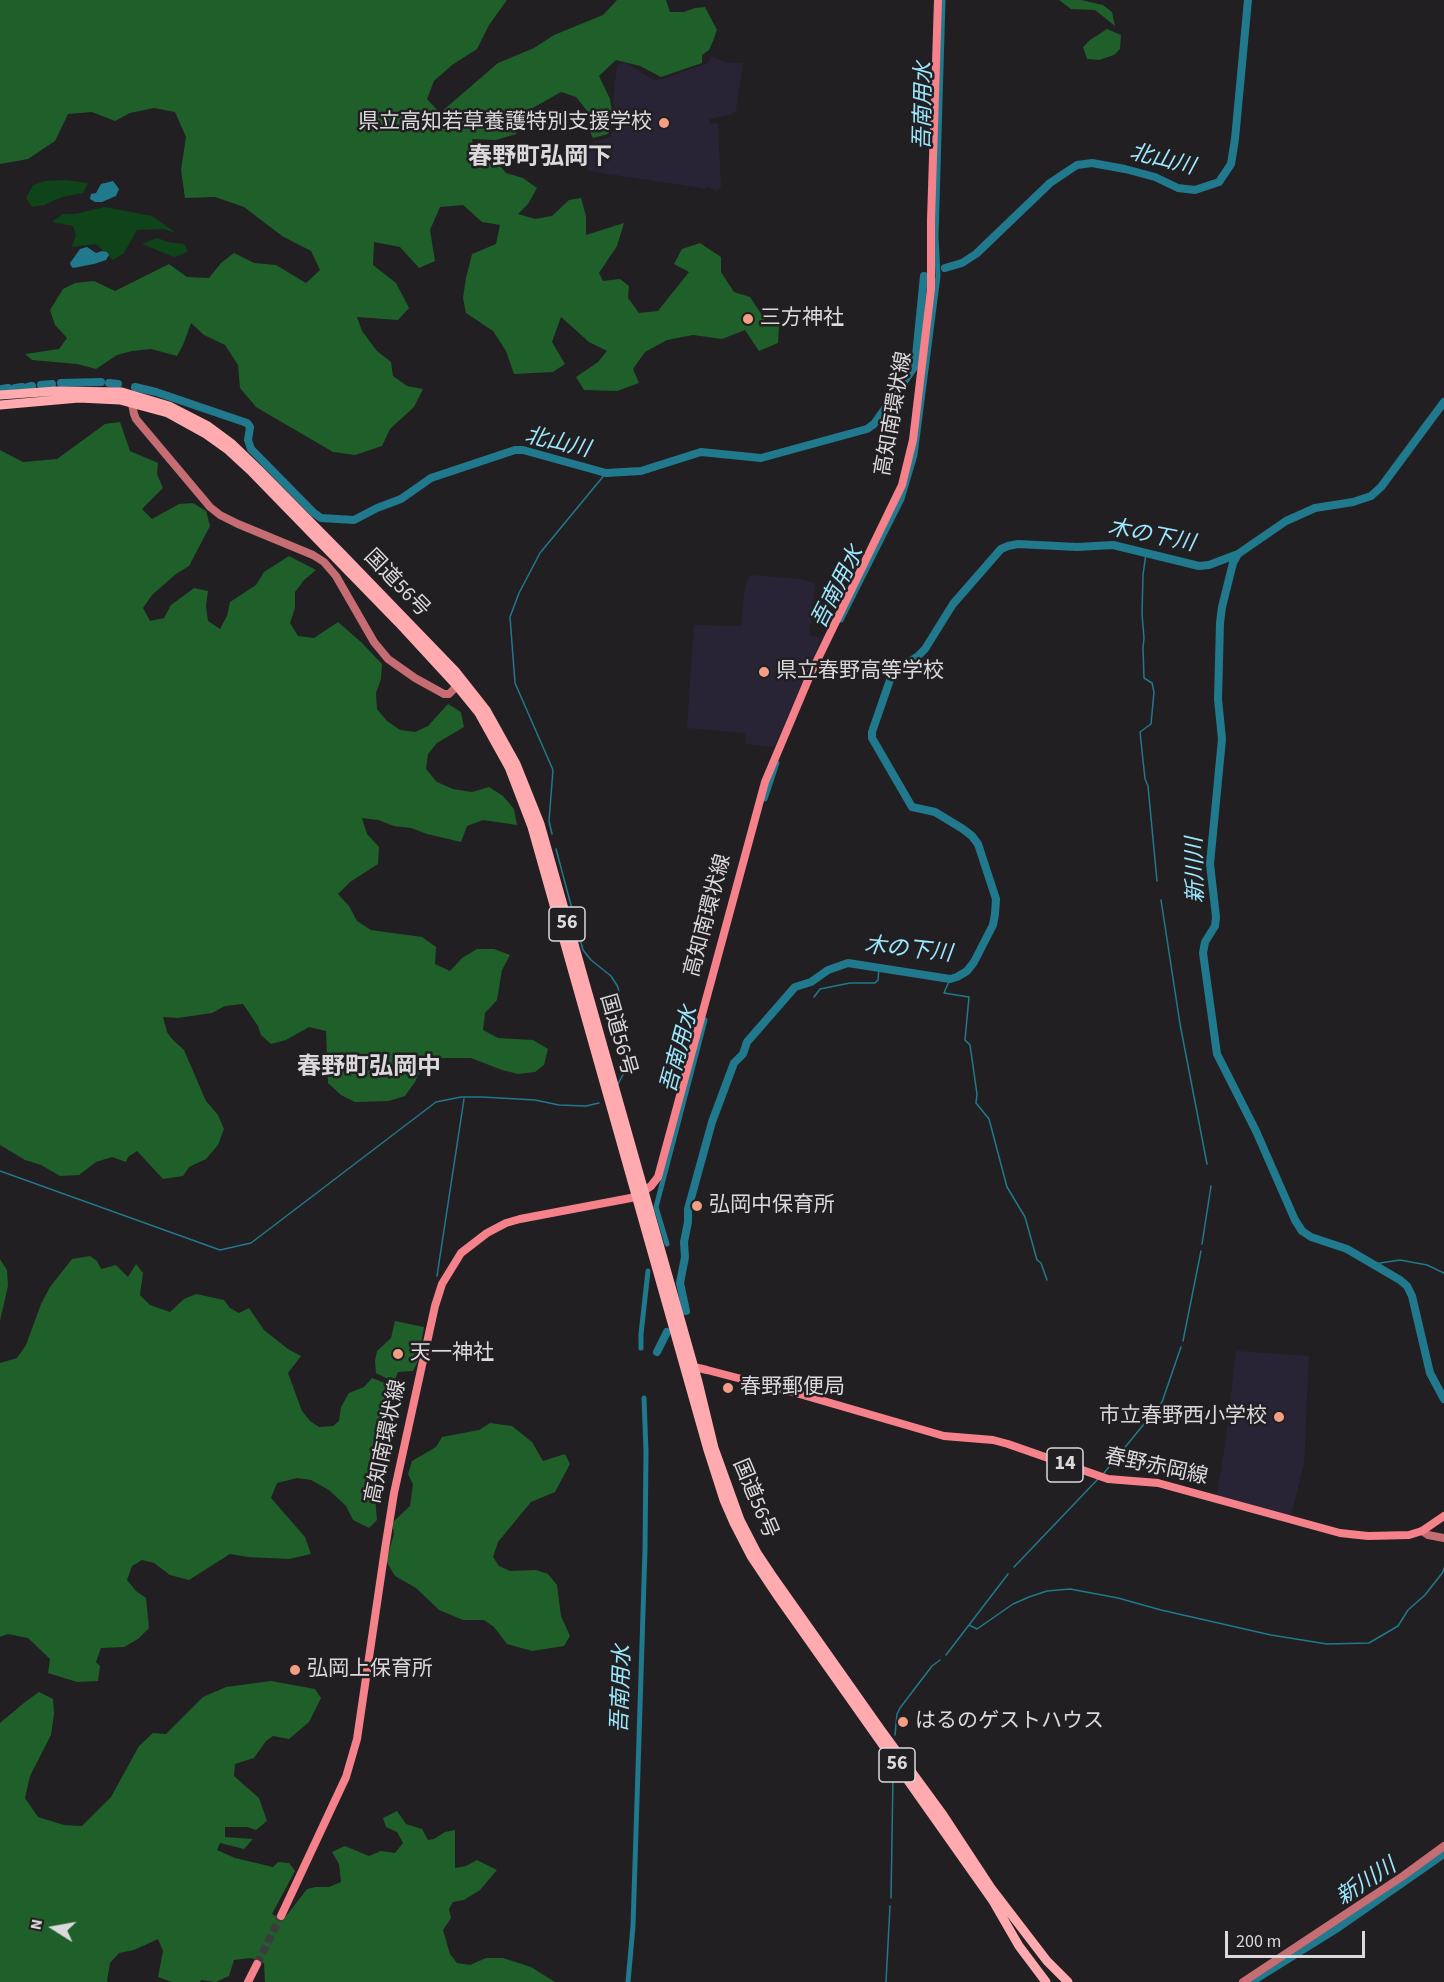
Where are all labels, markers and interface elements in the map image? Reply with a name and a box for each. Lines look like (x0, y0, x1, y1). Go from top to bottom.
water label: 吾南用水 (911, 62, 939, 150)
place label: 県立高知若草養護特別支援学校 (358, 110, 652, 136)
marker: 県立高知若草養護特別支援学校 (657, 116, 671, 130)
water label: 北山川 (1127, 140, 1197, 182)
district label: 春野町弘岡下 (468, 145, 612, 173)
place label: 三方神社 (760, 306, 844, 332)
marker: 三方神社 (741, 312, 755, 326)
street label: 高知南環状線 (872, 350, 918, 478)
water label: 北山川 (522, 424, 592, 464)
water label: 木の下川 (1105, 516, 1197, 558)
water label: 吾南用水 (807, 543, 871, 633)
street label: 国道56号 (358, 545, 434, 623)
place label: 県立春野高等学校 (776, 659, 944, 685)
marker: 県立春野高等学校 (757, 665, 771, 679)
water label: 新川川 (1183, 837, 1211, 903)
street label: 高知南環状線 (681, 852, 737, 980)
road number: 56 (549, 907, 585, 941)
water label: 木の下川 (863, 933, 953, 969)
street label: 国道56号 (593, 991, 641, 1079)
water label: 吾南用水 (657, 1004, 705, 1096)
district label: 春野町弘岡中 (297, 1055, 441, 1083)
place label: 弘岡中保育所 (709, 1193, 835, 1219)
marker: 弘岡中保育所 (690, 1199, 704, 1213)
place label: 天一神社 (410, 1341, 494, 1367)
marker: 天一神社 (391, 1347, 405, 1361)
place label: 春野郵便局 (740, 1375, 845, 1401)
street label: 高知南環状線 (362, 1378, 412, 1506)
marker: 春野郵便局 (721, 1381, 735, 1395)
place label: 市立春野西小学校 (1099, 1404, 1267, 1430)
marker: 市立春野西小学校 (1272, 1410, 1286, 1424)
street label: 春野赤岡線 (1102, 1445, 1210, 1491)
road number: 14 (1047, 1448, 1083, 1482)
street label: 国道56号 (726, 1455, 782, 1543)
water label: 吾南用水 (608, 1645, 638, 1733)
place label: 弘岡上保育所 (307, 1657, 433, 1683)
marker: 弘岡上保育所 (288, 1663, 302, 1677)
place label: はるのゲストハウス (915, 1709, 1104, 1735)
marker: はるのゲストハウス (896, 1715, 910, 1729)
road number: 56 (879, 1748, 915, 1782)
water label: 新川川 (1332, 1854, 1402, 1912)
north arrow (24, 1898, 84, 1958)
text: N (25, 1917, 48, 1932)
scale bar (1228, 1919, 1368, 1957)
text: 200 m (1236, 1929, 1281, 1954)

